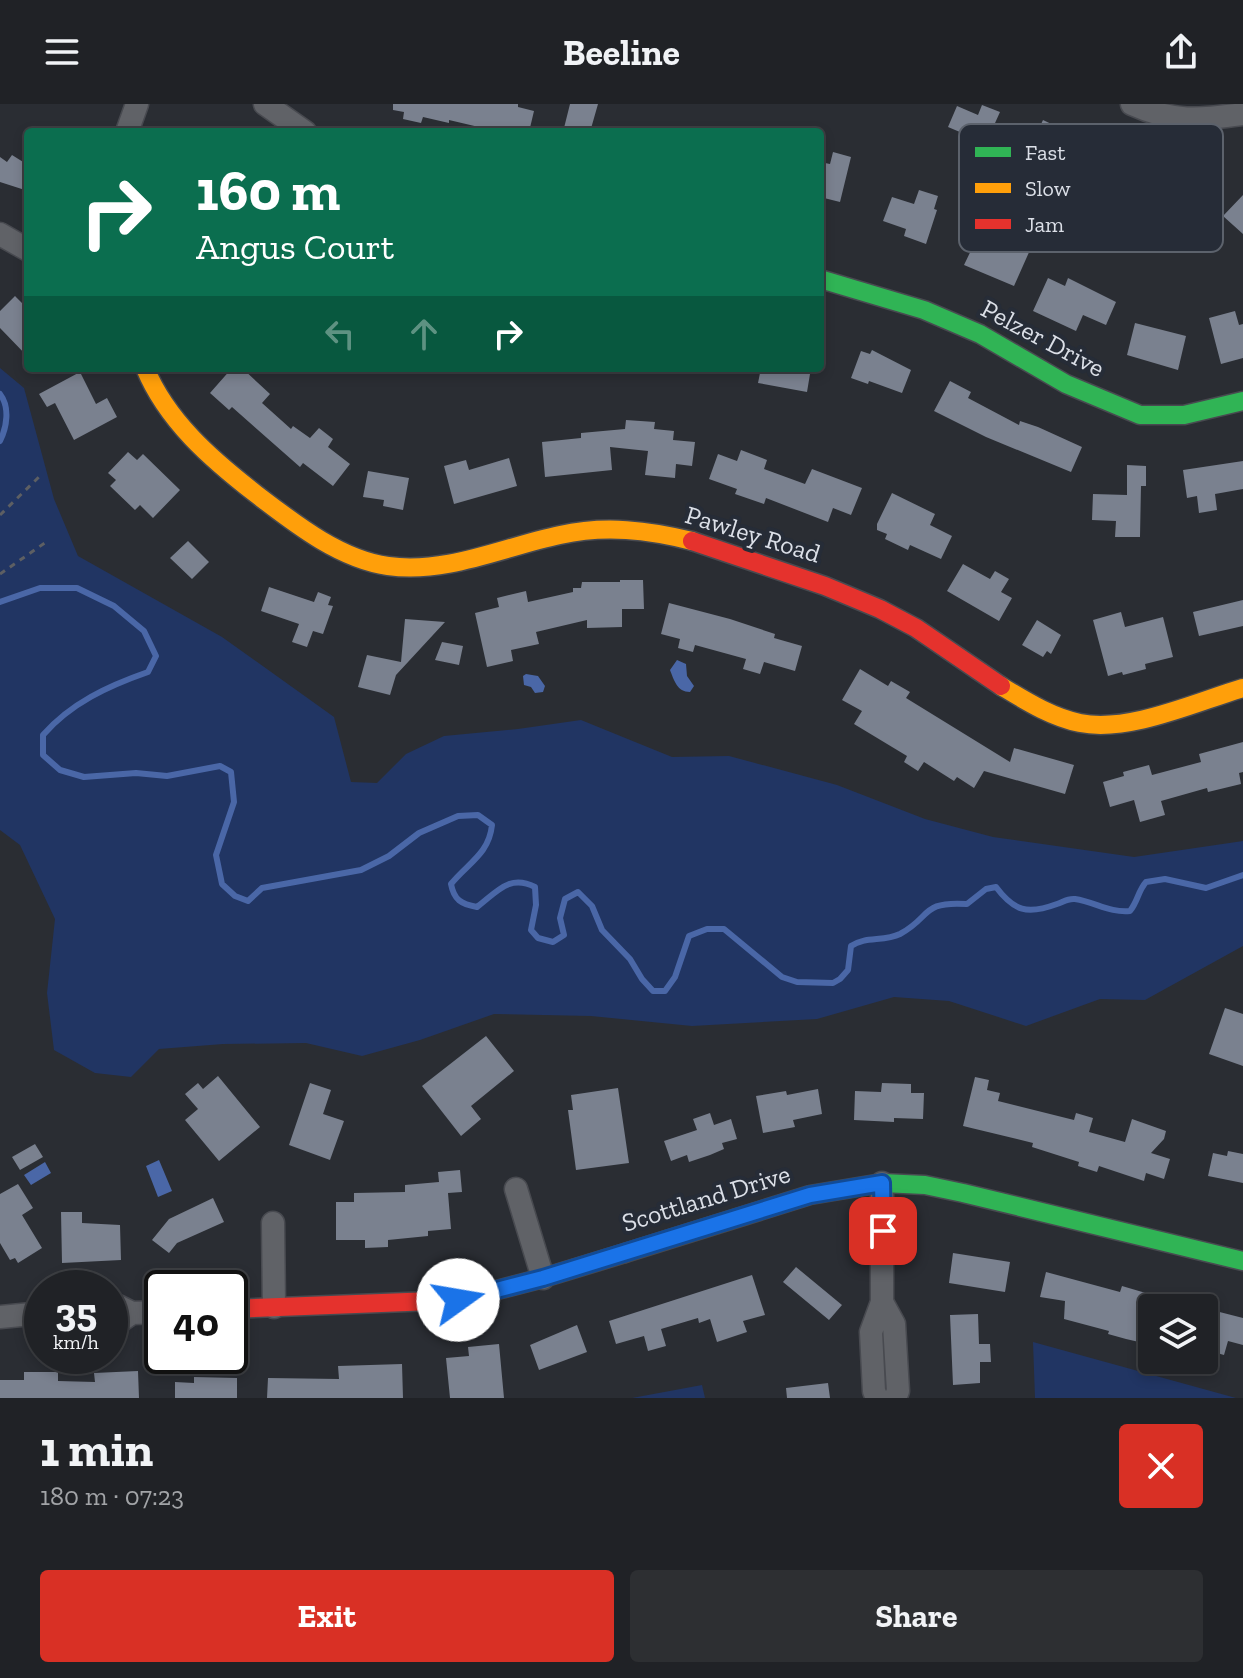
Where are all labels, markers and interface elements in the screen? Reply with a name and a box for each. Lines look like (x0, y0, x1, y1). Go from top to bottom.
icon: menu (40, 30, 84, 74)
icon: share (1159, 30, 1203, 74)
text: Beeline (563, 31, 680, 74)
legend (959, 124, 1223, 252)
text: Fast (1025, 139, 1066, 166)
text: 160 m (196, 157, 340, 224)
icon: right (64, 160, 168, 264)
text: Slow (1025, 175, 1071, 202)
text: Jam (1025, 211, 1064, 238)
text: Angus Court (196, 225, 394, 268)
street label: Pelzer Drive (976, 292, 1110, 384)
icon: left (318, 312, 362, 356)
icon: ahead (402, 312, 446, 356)
icon: right (486, 312, 530, 356)
street label: Pawley Road (682, 498, 824, 570)
street label: Scottland Drive (618, 1157, 794, 1239)
pin (849, 1197, 917, 1265)
icon: arrive (861, 1209, 905, 1253)
position arrow (416, 1258, 500, 1342)
speed limit sign: 40 (144, 1270, 248, 1374)
text: 35 (55, 1288, 97, 1336)
map controls (1138, 1294, 1218, 1374)
button: layers (1138, 1294, 1218, 1374)
text: km/h (53, 1330, 99, 1354)
text: 1 min (40, 1421, 153, 1478)
button: close (1119, 1424, 1203, 1508)
text: 180 m · 07:23 (40, 1480, 184, 1512)
button: Exit (40, 1570, 614, 1662)
button: Share (630, 1570, 1203, 1662)

